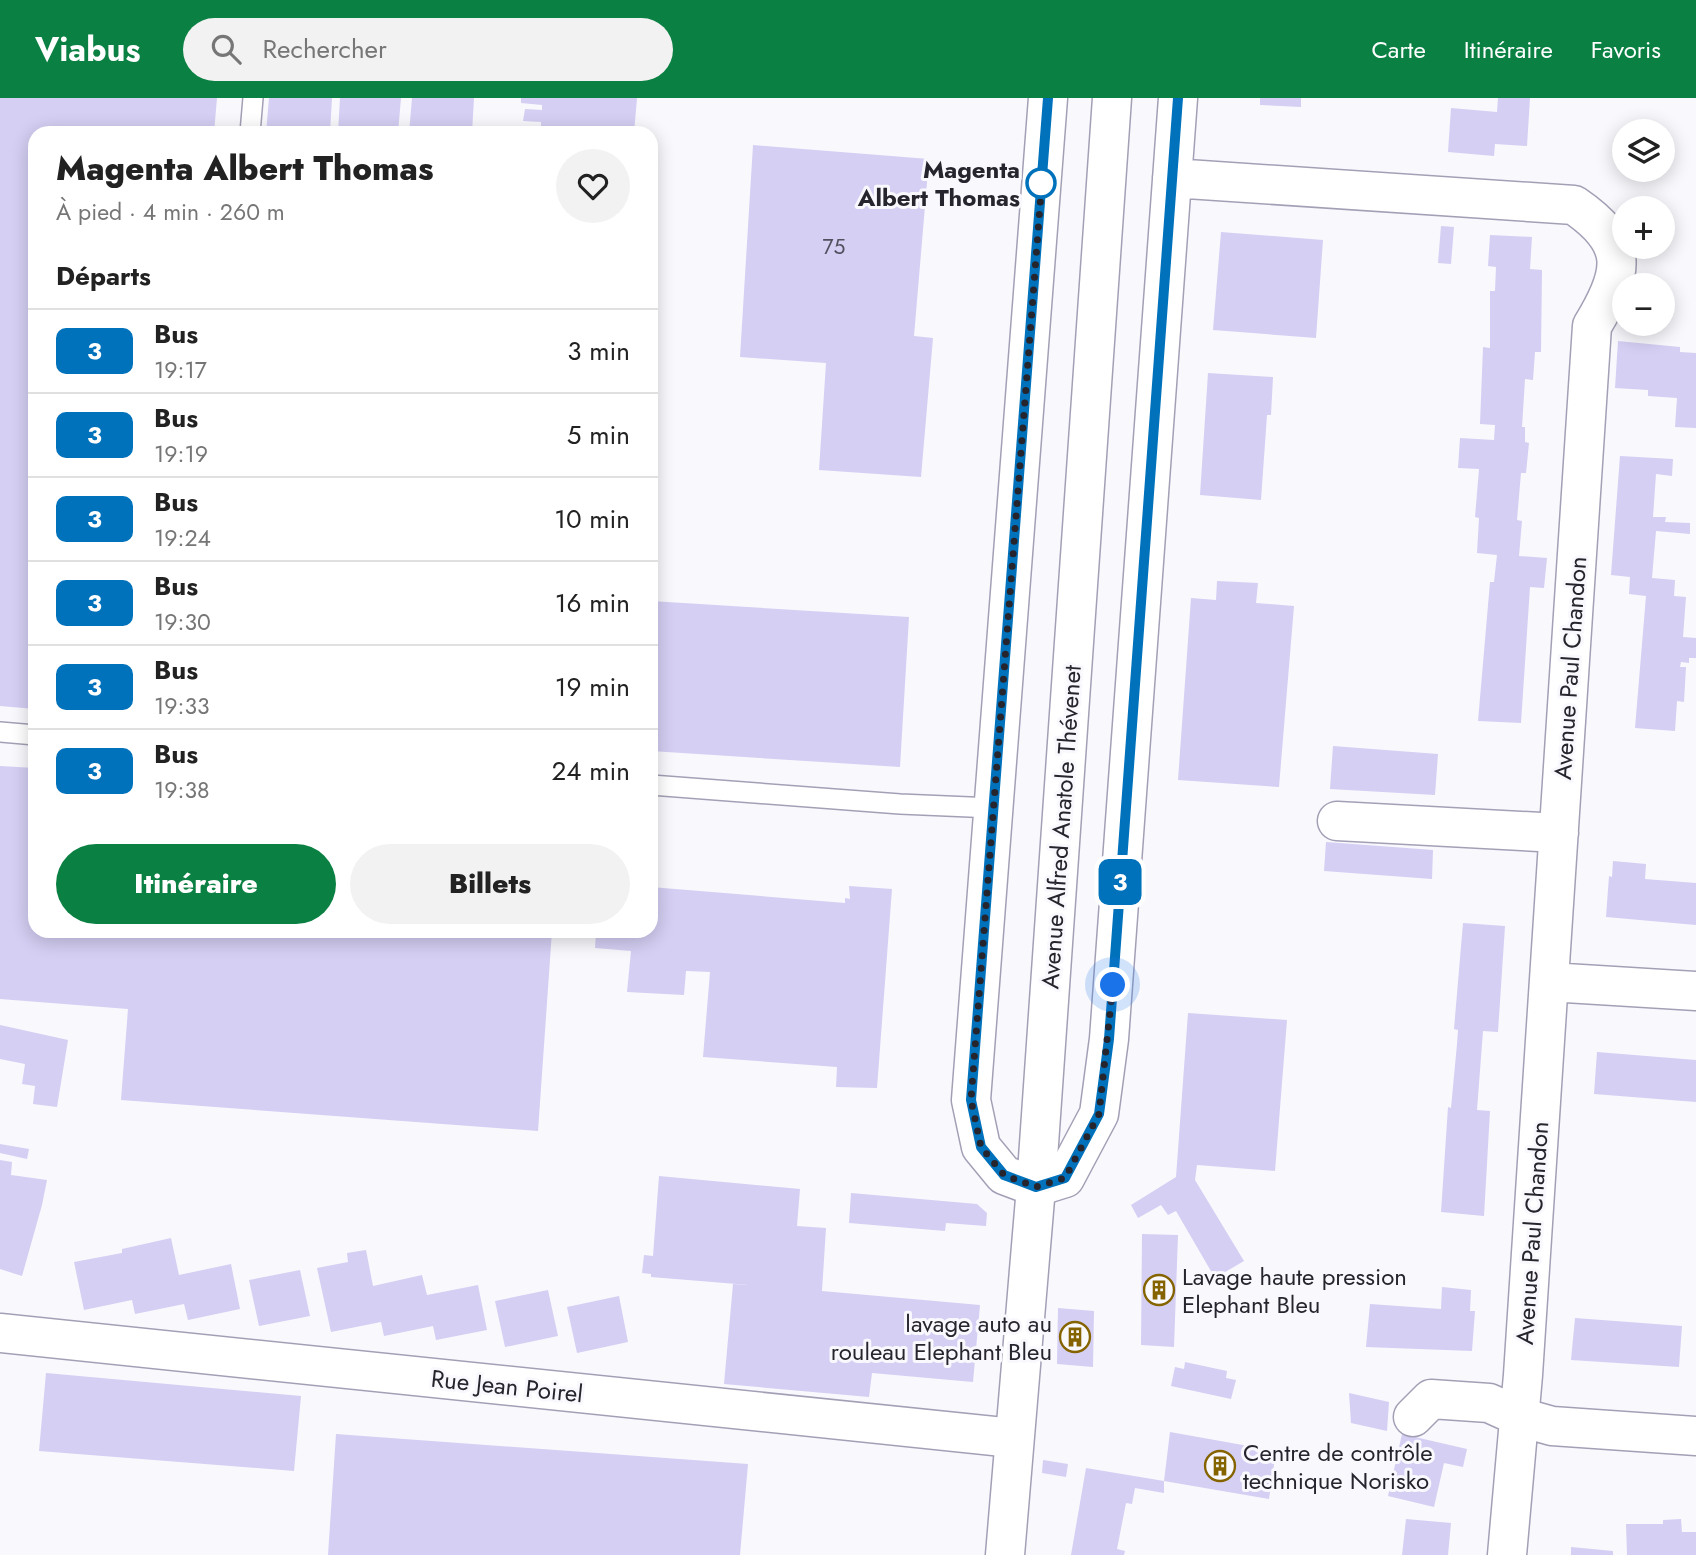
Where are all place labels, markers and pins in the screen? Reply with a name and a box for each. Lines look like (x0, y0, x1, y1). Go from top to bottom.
place label: Magenta Albert Thomas (857, 152, 1020, 215)
marker: Magenta Albert Thomas (1026, 168, 1056, 198)
place label: Lavage haute pression Elephant Bleu (1182, 1259, 1407, 1322)
building icon: Lavage haute pression Elephant Bleu (1142, 1273, 1176, 1307)
place label: lavage auto au rouleau Elephant Bleu (831, 1306, 1052, 1369)
building icon: lavage auto au rouleau Elephant Bleu (1058, 1320, 1092, 1354)
place label: Centre de contrôle technique Norisko (1243, 1435, 1433, 1498)
building icon: Centre de contrôle technique Norisko (1203, 1449, 1237, 1483)

